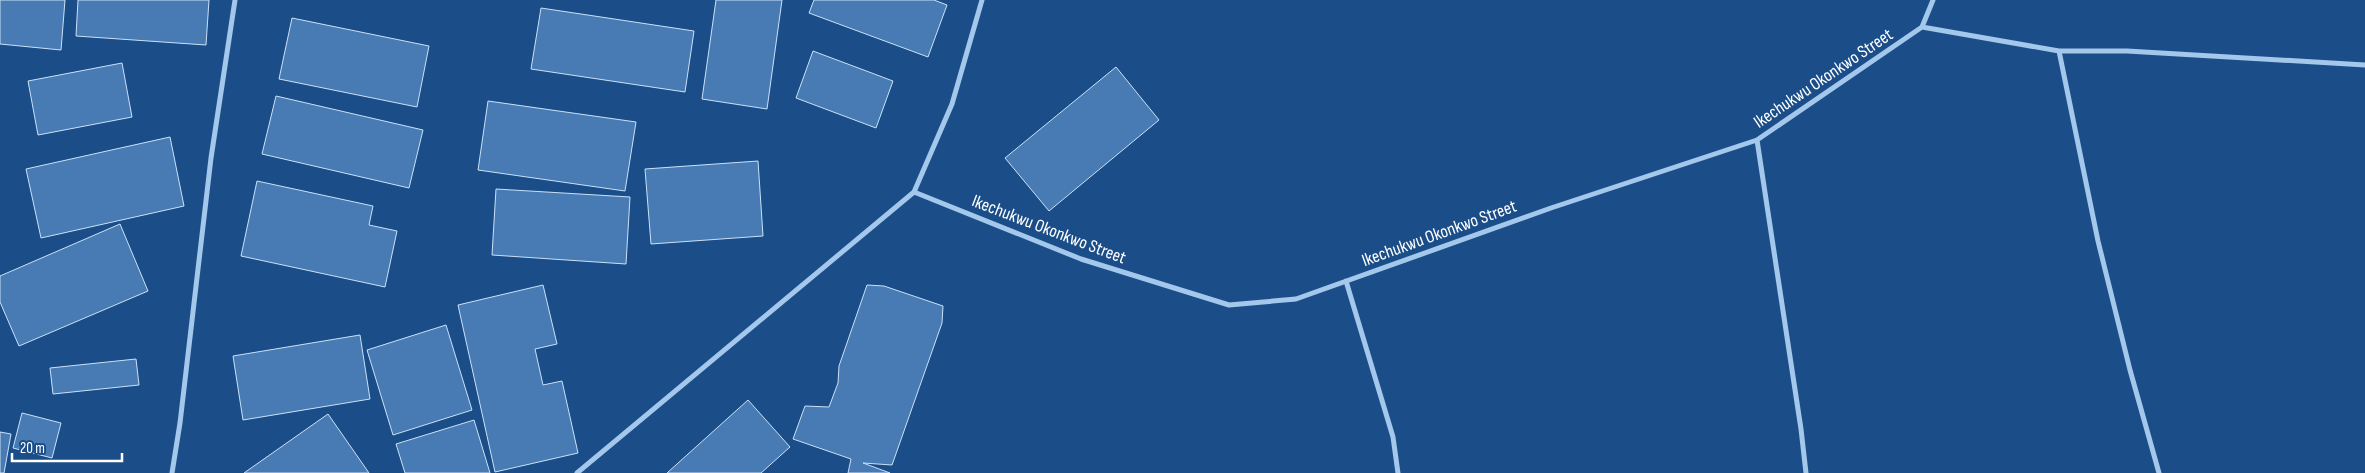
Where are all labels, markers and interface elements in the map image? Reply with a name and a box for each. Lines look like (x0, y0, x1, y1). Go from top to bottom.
street label: Ikechukwu Okonkwo Street (1750, 24, 1897, 133)
street label: Ikechukwu Okonkwo Street (969, 190, 1129, 269)
street label: Ikechukwu Okonkwo Street (1359, 196, 1520, 271)
scale bar (12, 430, 122, 462)
text: 20 m (20, 439, 45, 458)

